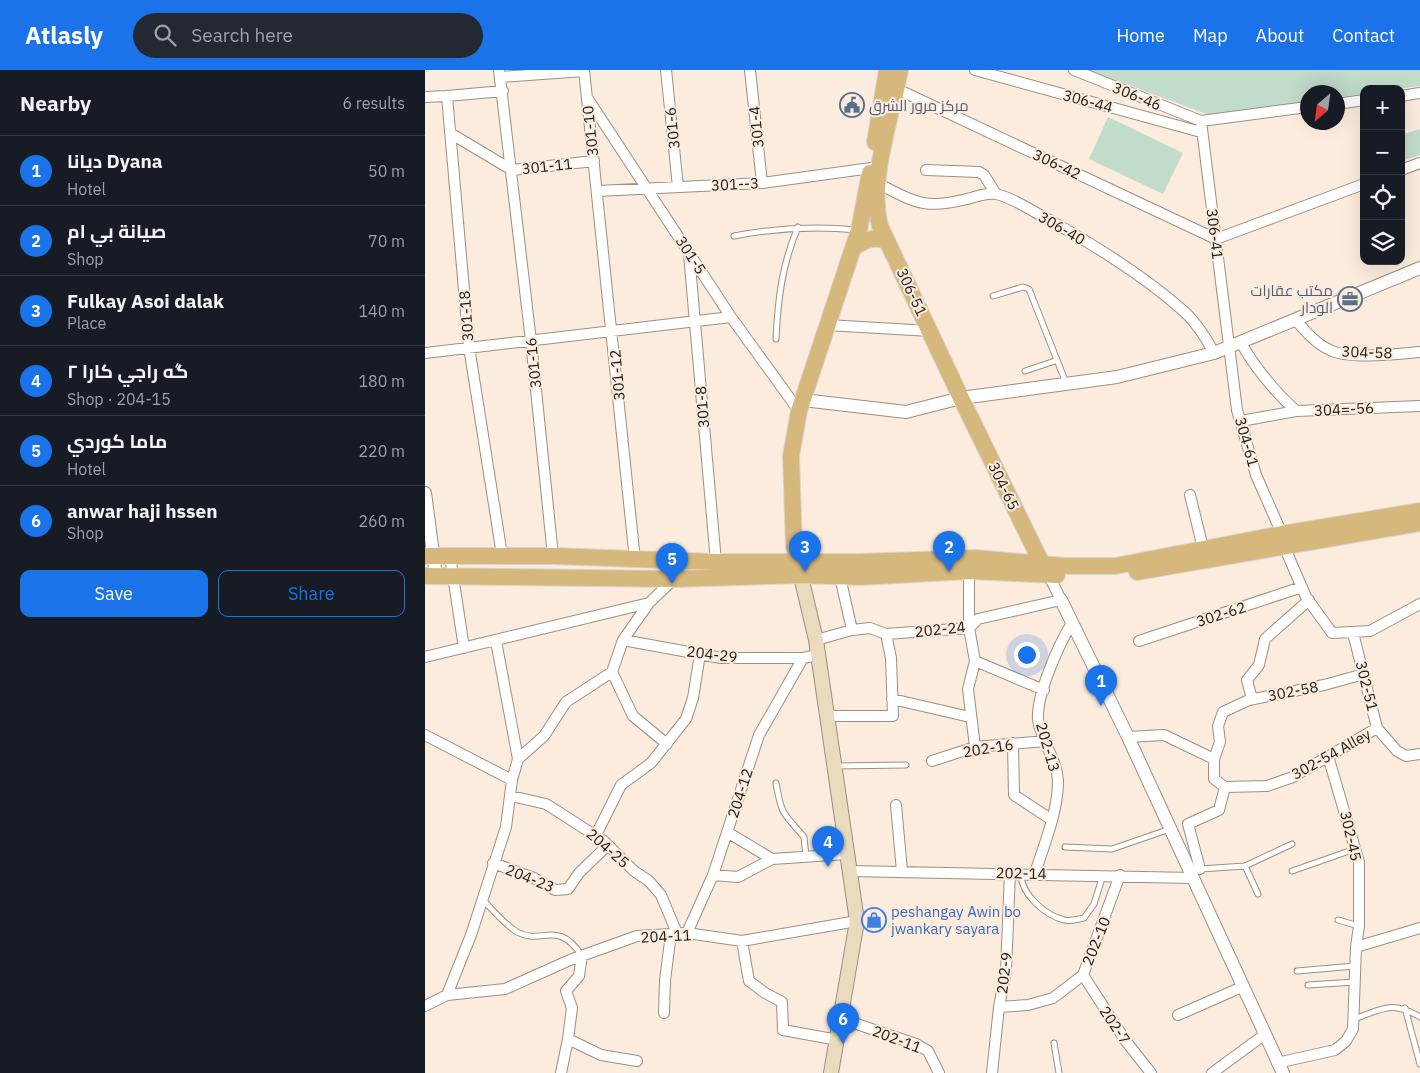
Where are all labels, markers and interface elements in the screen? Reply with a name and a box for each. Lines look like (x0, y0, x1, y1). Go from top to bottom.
search box (133, 13, 483, 58)
text: Atlasly (25, 19, 103, 51)
icon: search (151, 21, 179, 49)
text: Search here (191, 23, 293, 47)
text: Home (1117, 24, 1165, 47)
text: Map (1193, 24, 1228, 47)
text: About (1256, 24, 1304, 47)
text: Contact (1332, 24, 1395, 47)
street label: 306-46 (1110, 78, 1164, 114)
street label: 306-44 (1061, 85, 1115, 117)
north arrow (1300, 85, 1345, 130)
map controls (1360, 85, 1405, 265)
button: + (1360, 85, 1405, 130)
text: Nearby (20, 89, 91, 117)
public building icon: مرکز مرور الشرق (839, 92, 865, 118)
text: 6 results (342, 93, 405, 113)
place label: مرکز مرور الشرق (869, 96, 969, 116)
street label: 301-10 (578, 105, 602, 157)
street label: 301-4 (744, 105, 768, 149)
street label: 301-6 (660, 106, 684, 150)
button: − (1360, 130, 1405, 175)
street label: 306-42 (1030, 145, 1084, 183)
text: دیانا Dyana (67, 149, 163, 173)
street label: 301-11 (521, 154, 573, 178)
text: 1 (31, 161, 41, 181)
text: 50 m (368, 161, 405, 181)
street label: 301--3 (711, 173, 759, 195)
button: locate (1360, 175, 1405, 220)
text: Hotel (67, 179, 106, 199)
street label: 306-40 (1035, 207, 1089, 249)
street label: 306-41 (1202, 208, 1228, 260)
text: صيانة بي ام (67, 219, 166, 243)
button: layers (1360, 220, 1405, 265)
text: 2 (31, 231, 41, 251)
text: 70 m (368, 231, 405, 251)
street label: 301-5 (672, 232, 710, 278)
text: Shop (67, 249, 104, 269)
street label: 306-51 (893, 265, 931, 319)
place label: مكتب عقارات الودار (1251, 281, 1333, 317)
office icon: مكتب عقارات الودار (1337, 286, 1363, 312)
text: Fulkay Asoi dalak (67, 289, 224, 313)
street label: 301-18 (455, 290, 477, 342)
text: 3 (31, 301, 41, 321)
text: 140 m (358, 301, 405, 321)
text: Place (67, 313, 106, 333)
street label: 301-16 (521, 337, 545, 389)
street label: 304-58 (1341, 342, 1393, 362)
street label: 301-12 (605, 349, 629, 401)
text: گه راجي كارا ٢ (67, 359, 188, 383)
text: 4 (31, 371, 41, 391)
text: 180 m (358, 371, 405, 391)
street label: 301-8 (691, 385, 713, 429)
text: Shop · 204-15 (67, 389, 171, 409)
street label: 304=-56 (1314, 398, 1374, 420)
street label: 304-61 (1231, 415, 1263, 469)
text: ماما كوردي (67, 429, 167, 453)
text: 5 (31, 441, 41, 461)
text: 220 m (358, 441, 405, 461)
text: Hotel (67, 459, 106, 479)
street label: 304-65 (984, 459, 1024, 513)
text: anwar haji hssen (67, 499, 218, 523)
text: 6 (31, 511, 41, 531)
text: 260 m (358, 511, 405, 531)
text: Shop (67, 523, 104, 543)
pin: 3 (789, 531, 821, 572)
pin: 2 (933, 531, 965, 572)
pin: 5 (656, 543, 688, 584)
button: Save (20, 570, 208, 617)
button: Share (218, 570, 405, 617)
street label: 302-62 (1194, 597, 1248, 631)
street label: 202-24 (914, 617, 966, 641)
street label: 204-29 (686, 641, 738, 667)
your location (1014, 642, 1040, 668)
street label: 302-51 (1352, 659, 1382, 713)
pin: 1 (1085, 665, 1117, 706)
street label: 302-58 (1266, 677, 1320, 705)
street label: 202-13 (1032, 720, 1064, 774)
street label: 302-54 Alley (1288, 724, 1374, 784)
street label: 202-16 (961, 735, 1015, 761)
street label: 204-12 (723, 766, 757, 820)
street label: 302-45 (1336, 809, 1366, 863)
street label: 204-25 (583, 824, 633, 872)
pin: 4 (812, 826, 844, 867)
street label: 204-23 (503, 860, 557, 896)
street label: 202-14 (995, 863, 1047, 883)
place label: peshangay Awin bo jwankary sayara (891, 902, 1021, 938)
shop icon: peshangay Awin bo jwankary sayara (861, 907, 887, 933)
street label: 202-10 (1078, 914, 1114, 968)
street label: 204-11 (640, 925, 692, 947)
street label: 202-9 (992, 951, 1016, 995)
street label: 202-7 (1095, 1002, 1135, 1048)
pin: 6 (827, 1003, 859, 1044)
street label: 202-11 (870, 1021, 924, 1057)

